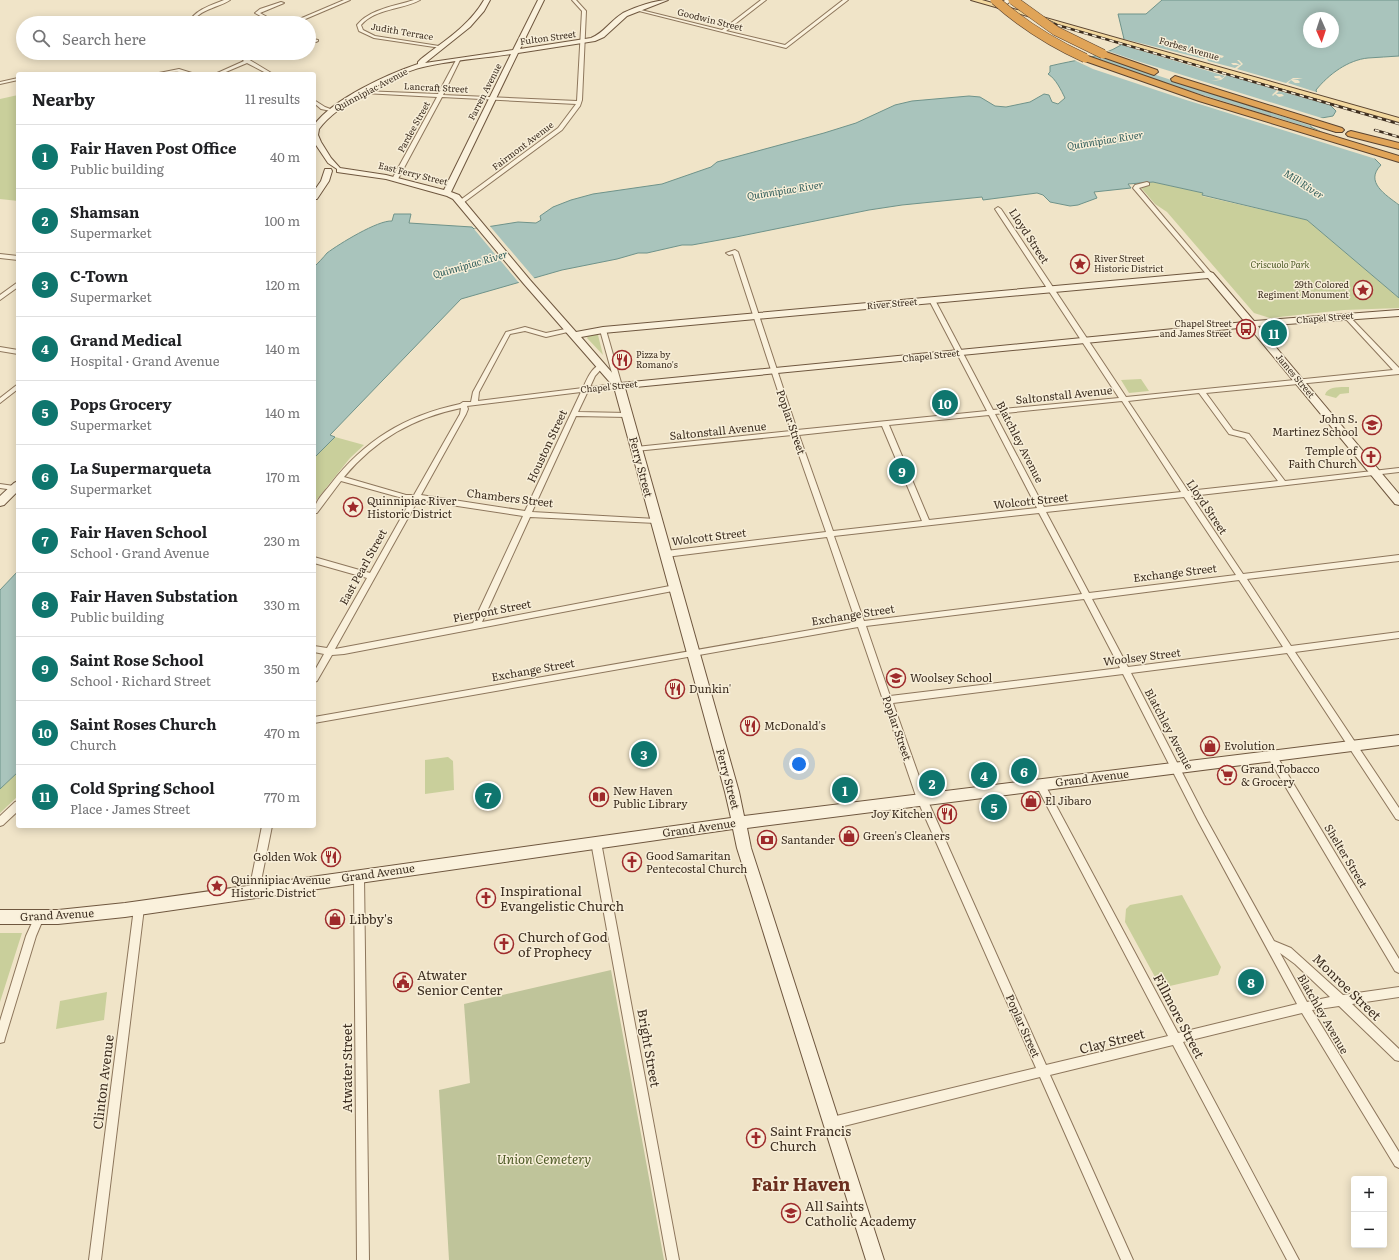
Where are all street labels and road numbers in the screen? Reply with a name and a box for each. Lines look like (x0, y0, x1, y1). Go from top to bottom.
street label: Goodwin Street (676, 4, 745, 34)
street label: Judith Terrace (370, 19, 435, 43)
street label: Fulton Street (519, 26, 577, 48)
street label: Forbes Avenue (1158, 33, 1221, 63)
street label: Farren Avenue (464, 60, 505, 122)
street label: Quinnipiac Avenue (331, 64, 410, 114)
street label: Lancraft Street (404, 78, 469, 96)
street label: Pardee Street (393, 98, 433, 155)
street label: Fairmont Avenue (489, 117, 556, 173)
street label: East Ferry Street (377, 158, 450, 188)
street label: Lloyd Street (1006, 205, 1054, 267)
street label: River Street (866, 294, 918, 312)
street label: Chapel Street (1296, 307, 1355, 326)
street label: Chapel Street (902, 345, 961, 365)
street label: James Street (1273, 350, 1319, 401)
street label: Chapel Street (580, 376, 639, 396)
street label: Saltonstall Avenue (1015, 381, 1113, 407)
street label: Poplar Street (773, 387, 811, 457)
street label: Blatchley Avenue (993, 398, 1049, 485)
street label: Houston Street (522, 406, 570, 485)
street label: Saltonstall Avenue (669, 417, 767, 443)
street label: Ferry Street (626, 435, 658, 499)
street label: Lloyd Street (1184, 476, 1232, 538)
street label: Chambers Street (466, 484, 555, 510)
street label: Wolcott Street (993, 488, 1070, 512)
street label: Wolcott Street (671, 523, 748, 549)
street label: East Pearl Street (335, 525, 390, 607)
street label: Exchange Street (1132, 559, 1218, 585)
street label: Pierpont Street (451, 594, 533, 625)
street label: Exchange Street (810, 599, 896, 628)
street label: Woolsey Street (1102, 643, 1182, 669)
street label: Exchange Street (490, 654, 576, 684)
street label: Blatchley Avenue (1142, 685, 1198, 772)
street label: Poplar Street (879, 693, 917, 763)
street label: Ferry Street (713, 747, 745, 811)
street label: Grand Avenue (1054, 765, 1130, 789)
street label: Grand Avenue (661, 814, 737, 840)
street label: Shelter Street (1322, 821, 1372, 891)
street label: Grand Avenue (340, 859, 416, 885)
street label: Grand Avenue (20, 904, 95, 924)
street label: Monroe Street (1309, 949, 1386, 1025)
street label: Fillmore Street (1149, 970, 1210, 1062)
street label: Blatchley Avenue (1294, 971, 1353, 1057)
street label: Poplar Street (1003, 991, 1045, 1060)
street label: Bright Street (633, 1007, 666, 1089)
street label: Atwater Street (337, 1023, 356, 1113)
street label: Clay Street (1077, 1023, 1147, 1058)
street label: Clinton Avenue (87, 1033, 118, 1130)

